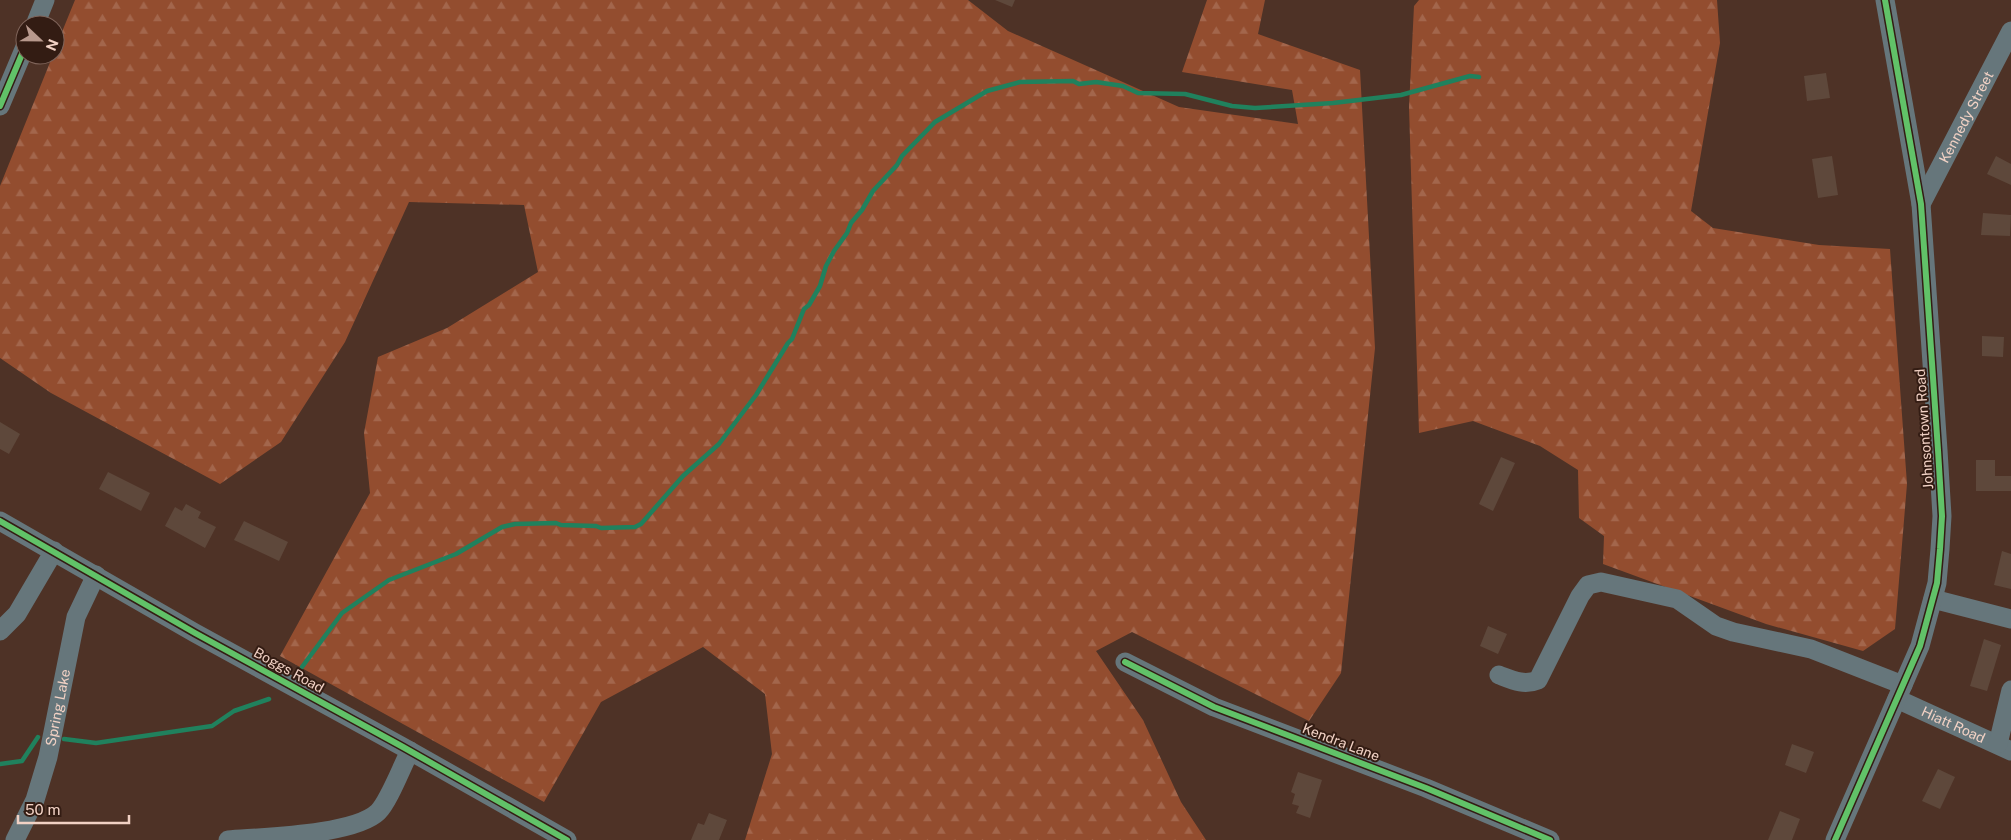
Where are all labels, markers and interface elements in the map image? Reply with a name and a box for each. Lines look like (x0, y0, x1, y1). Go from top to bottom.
north arrow (15, 15, 65, 65)
text: N (43, 37, 62, 53)
street label: Kennedy Street (1936, 68, 1997, 166)
street label: Johnsontown Road (1912, 368, 1936, 490)
street label: Boggs Road (251, 644, 327, 696)
street label: Spring Lake (42, 668, 73, 747)
street label: Hiatt Road (1919, 703, 1988, 746)
street label: Kendra Lane (1300, 720, 1382, 764)
scale bar (18, 792, 129, 824)
text: 50 m (25, 801, 60, 818)

